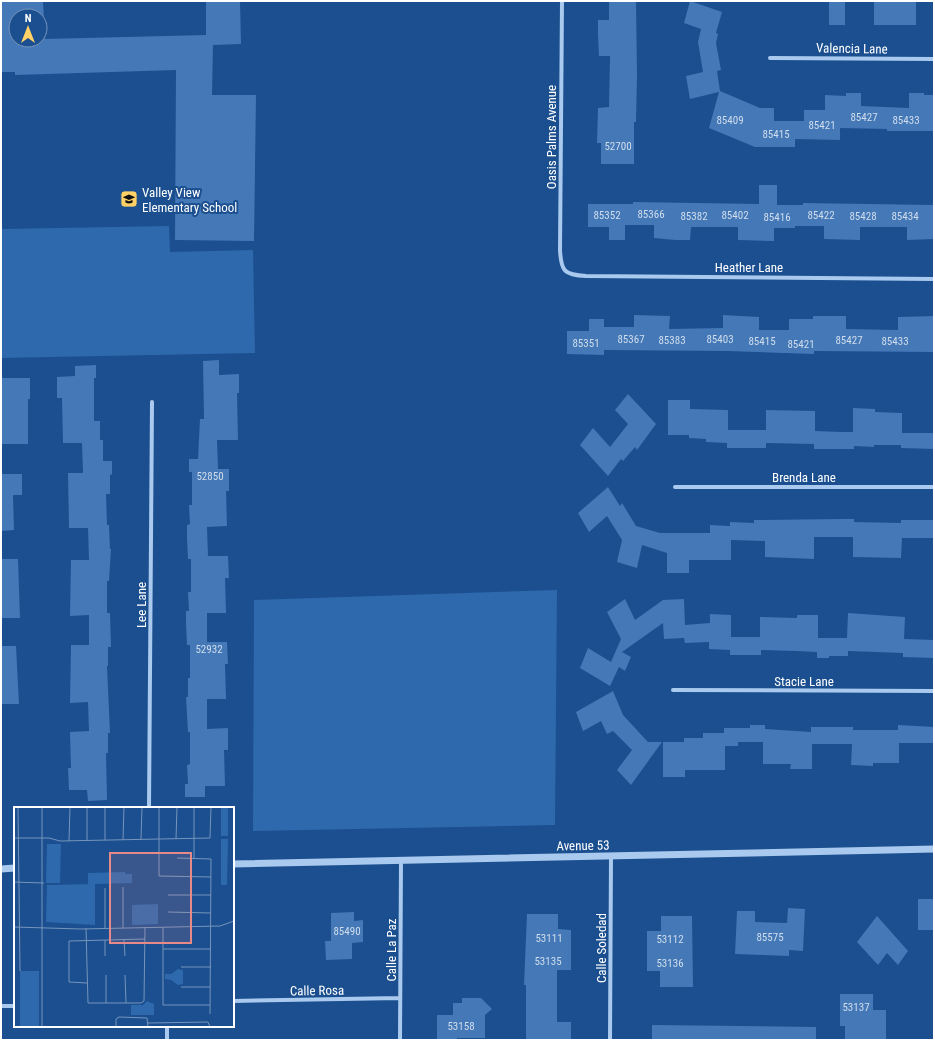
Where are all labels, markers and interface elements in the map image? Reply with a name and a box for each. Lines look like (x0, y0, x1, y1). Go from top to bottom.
north arrow (8, 8, 48, 48)
text: N (25, 12, 32, 25)
street label: Valencia Lane (816, 40, 888, 57)
street label: Oasis Palms Avenue (544, 85, 559, 189)
house number: 85427 (850, 111, 878, 124)
house number: 85409 (716, 114, 744, 127)
house number: 85433 (892, 114, 920, 127)
house number: 85421 (808, 119, 836, 132)
house number: 85415 (762, 128, 790, 141)
house number: 52700 (604, 140, 632, 153)
place label: Valley View Elementary School (142, 185, 237, 215)
school or university icon: Valley View Elementary School (119, 189, 139, 209)
house number: 85366 (637, 208, 665, 221)
house number: 85352 (593, 209, 621, 222)
house number: 85402 (721, 209, 749, 222)
house number: 85422 (807, 209, 835, 222)
house number: 85382 (680, 210, 708, 223)
house number: 85428 (849, 210, 877, 223)
house number: 85434 (891, 210, 919, 223)
house number: 85416 (763, 211, 791, 224)
street label: Heather Lane (715, 260, 783, 275)
house number: 85367 (617, 333, 645, 346)
house number: 85403 (706, 333, 734, 346)
house number: 85383 (658, 334, 686, 347)
house number: 85427 (835, 334, 863, 347)
house number: 85415 (748, 335, 776, 348)
house number: 85433 (881, 335, 909, 348)
house number: 85351 (572, 337, 600, 350)
house number: 85421 (787, 338, 815, 351)
house number: 52850 (196, 470, 224, 483)
street label: Brenda Lane (772, 470, 836, 485)
street label: Lee Lane (134, 582, 149, 628)
house number: 52932 (195, 643, 223, 656)
street label: Stacie Lane (774, 674, 834, 689)
inset map (14, 807, 234, 1027)
street label: Avenue 53 (556, 838, 610, 853)
street label: Calle Soledad (594, 913, 609, 983)
street label: Calle La Paz (384, 918, 399, 982)
house number: 85490 (333, 925, 361, 938)
house number: 85575 (756, 931, 784, 944)
house number: 53111 (535, 932, 563, 945)
house number: 53112 (656, 933, 684, 946)
house number: 53135 (534, 955, 562, 968)
house number: 53136 (656, 957, 684, 970)
street label: Calle Rosa (290, 983, 344, 998)
house number: 53137 (842, 1001, 870, 1014)
house number: 53158 (447, 1020, 475, 1033)

